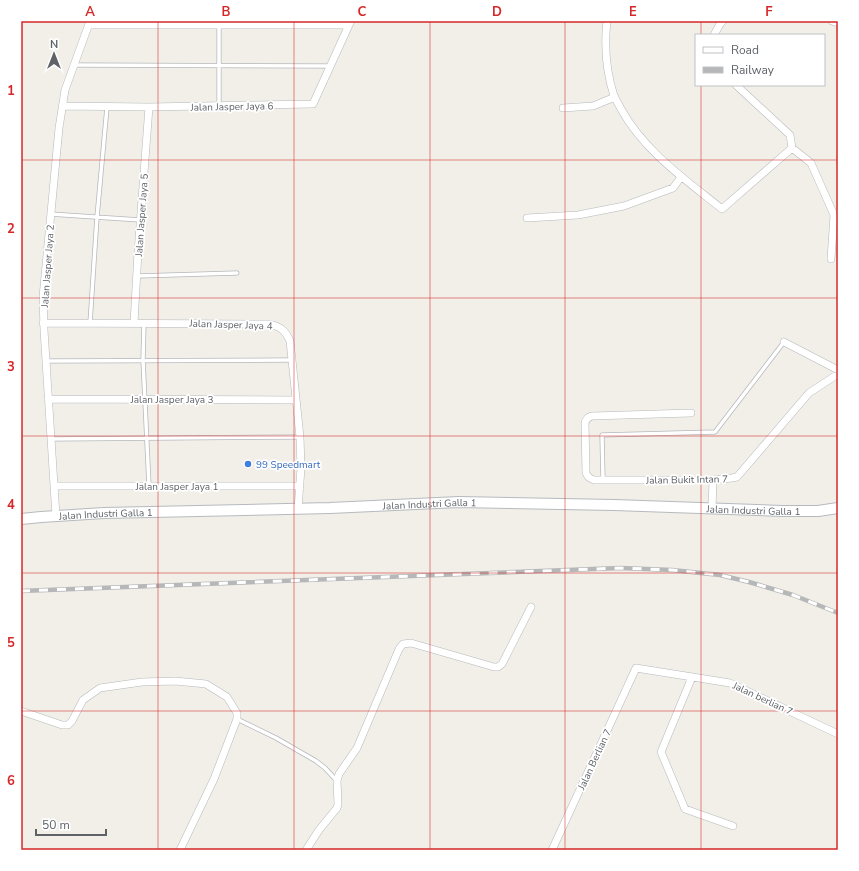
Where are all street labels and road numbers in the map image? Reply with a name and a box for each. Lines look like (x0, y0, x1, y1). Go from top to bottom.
street label: Jalan Jasper Jaya 6 (189, 99, 274, 115)
street label: Jalan Jasper Jaya 5 (132, 173, 152, 258)
street label: Jalan Jasper Jaya 2 (38, 224, 58, 309)
street label: Jalan Jasper Jaya 4 (188, 317, 273, 333)
street label: Jalan Jasper Jaya 3 (129, 393, 214, 407)
street label: Jalan Bukit Intan 7 (645, 472, 728, 488)
street label: Jalan Jasper Jaya 1 (134, 480, 219, 494)
street label: Jalan Industri Galla 1 (381, 496, 477, 514)
street label: Jalan Industri Galla 1 (705, 502, 800, 519)
street label: Jalan Industri Galla 1 (57, 506, 153, 524)
street label: Jalan berlian 7 (729, 678, 795, 719)
street label: Jalan Berlian 7 (574, 727, 615, 793)

